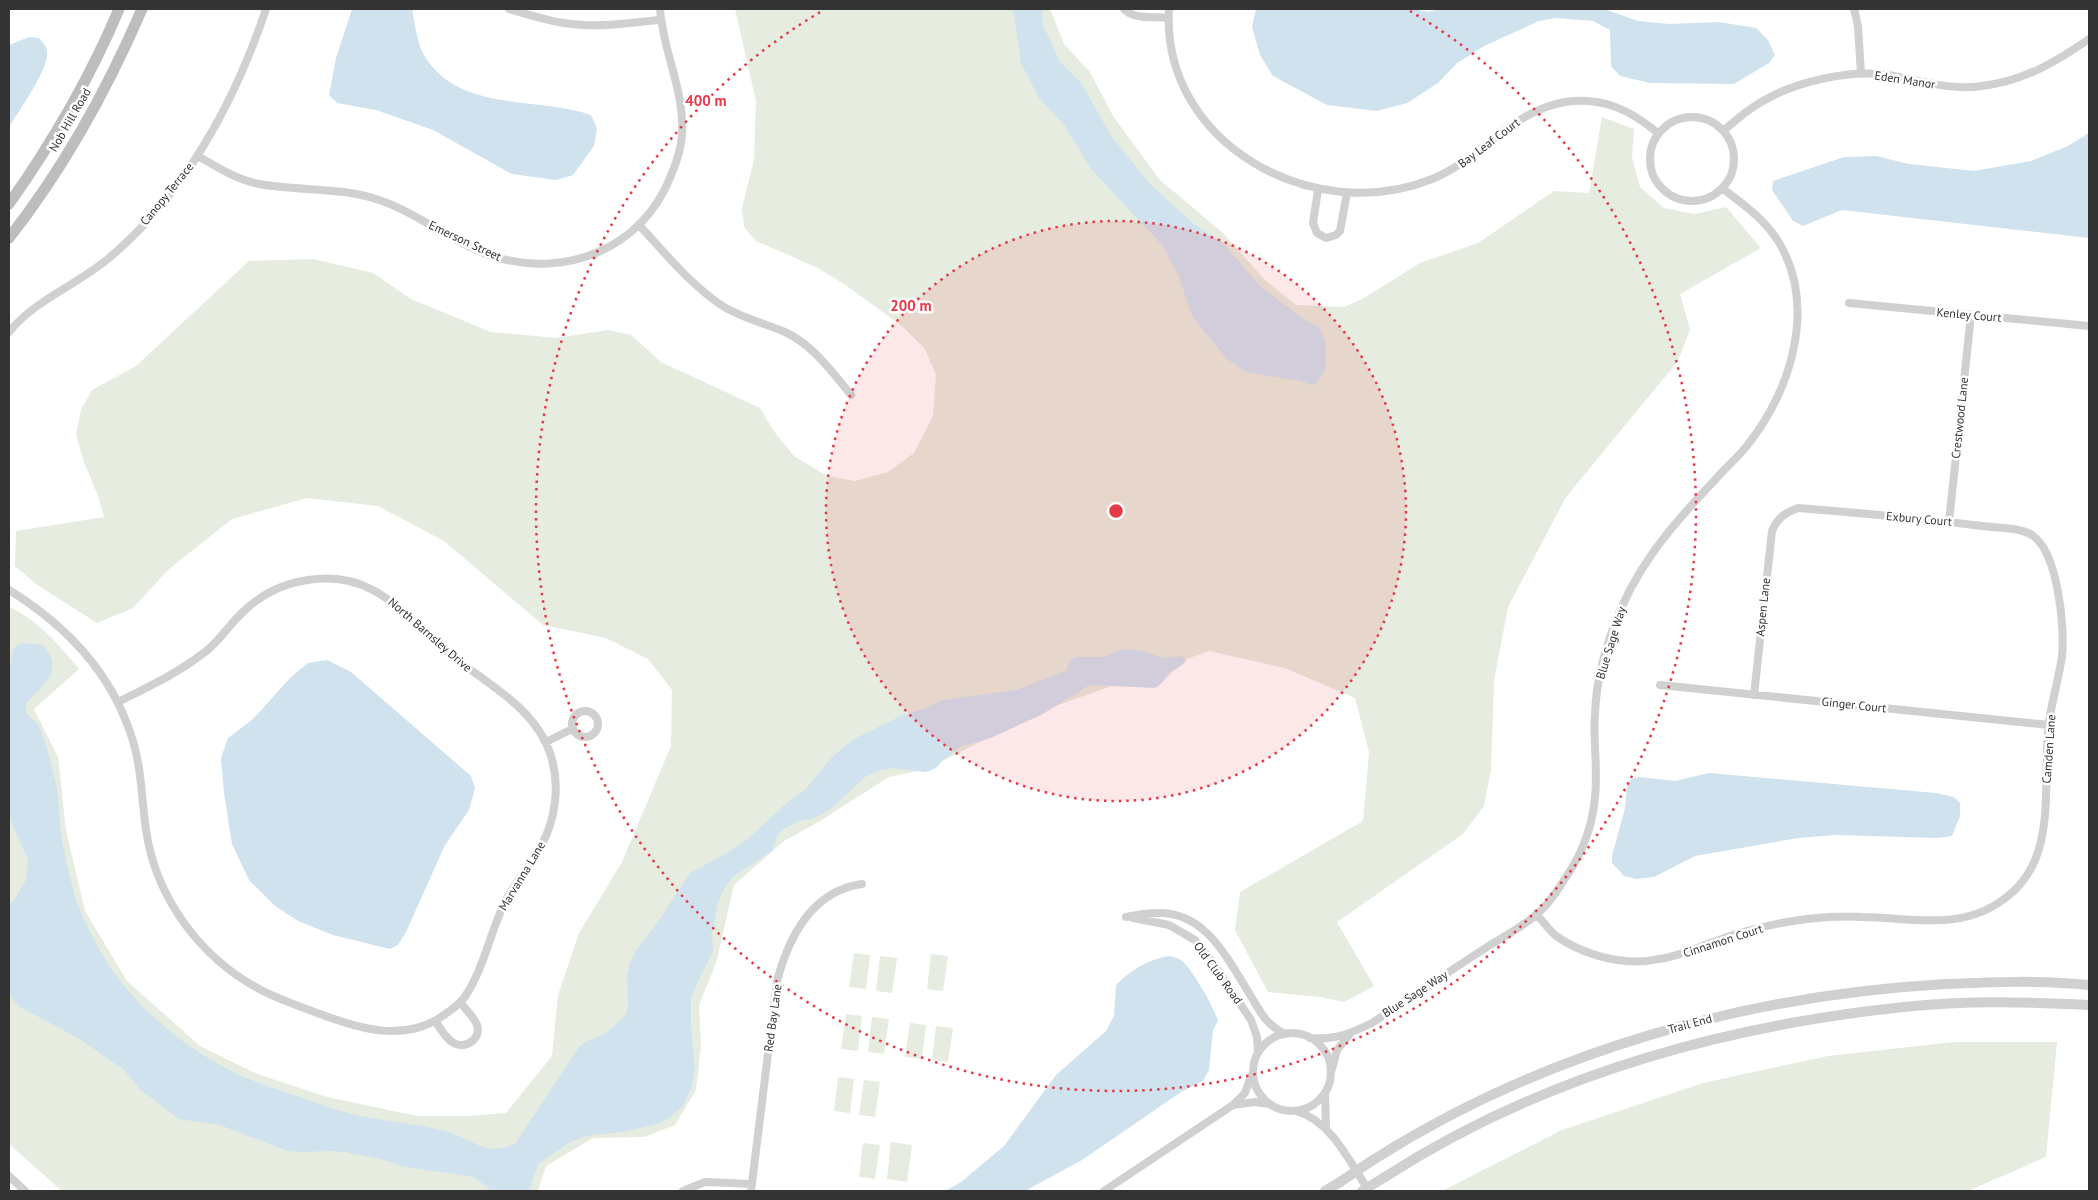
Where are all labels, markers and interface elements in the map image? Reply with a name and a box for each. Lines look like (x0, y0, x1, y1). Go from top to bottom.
street label: Eden Manor (1874, 67, 1937, 92)
street label: Nob Hill Road (45, 85, 94, 154)
text: 400 m (685, 91, 727, 110)
street label: Bay Leaf Court (1455, 114, 1523, 171)
street label: Canopy Terrace (137, 159, 197, 228)
street label: Emerson Street (427, 217, 504, 264)
text: 200 m (890, 296, 932, 315)
street label: Kenley Court (1936, 304, 2002, 325)
street label: Crestwood Lane (1948, 377, 1971, 459)
centre of rings (1107, 502, 1125, 520)
street label: Exbury Court (1886, 508, 1953, 529)
street label: Aspen Lane (1752, 577, 1773, 637)
street label: North Barnsley Drive (385, 594, 475, 675)
street label: Blue Sage Way (1592, 604, 1629, 681)
street label: Ginger Court (1821, 694, 1887, 715)
street label: Camden Lane (2039, 714, 2058, 784)
street label: Marvanna Lane (495, 838, 548, 913)
street label: Cinnamon Court (1681, 921, 1765, 960)
street label: Old Club Road (1191, 939, 1246, 1007)
street label: Blue Sage Way (1379, 967, 1451, 1020)
street label: Red Bay Lane (760, 983, 785, 1053)
street label: Trail End (1666, 1010, 1713, 1037)

